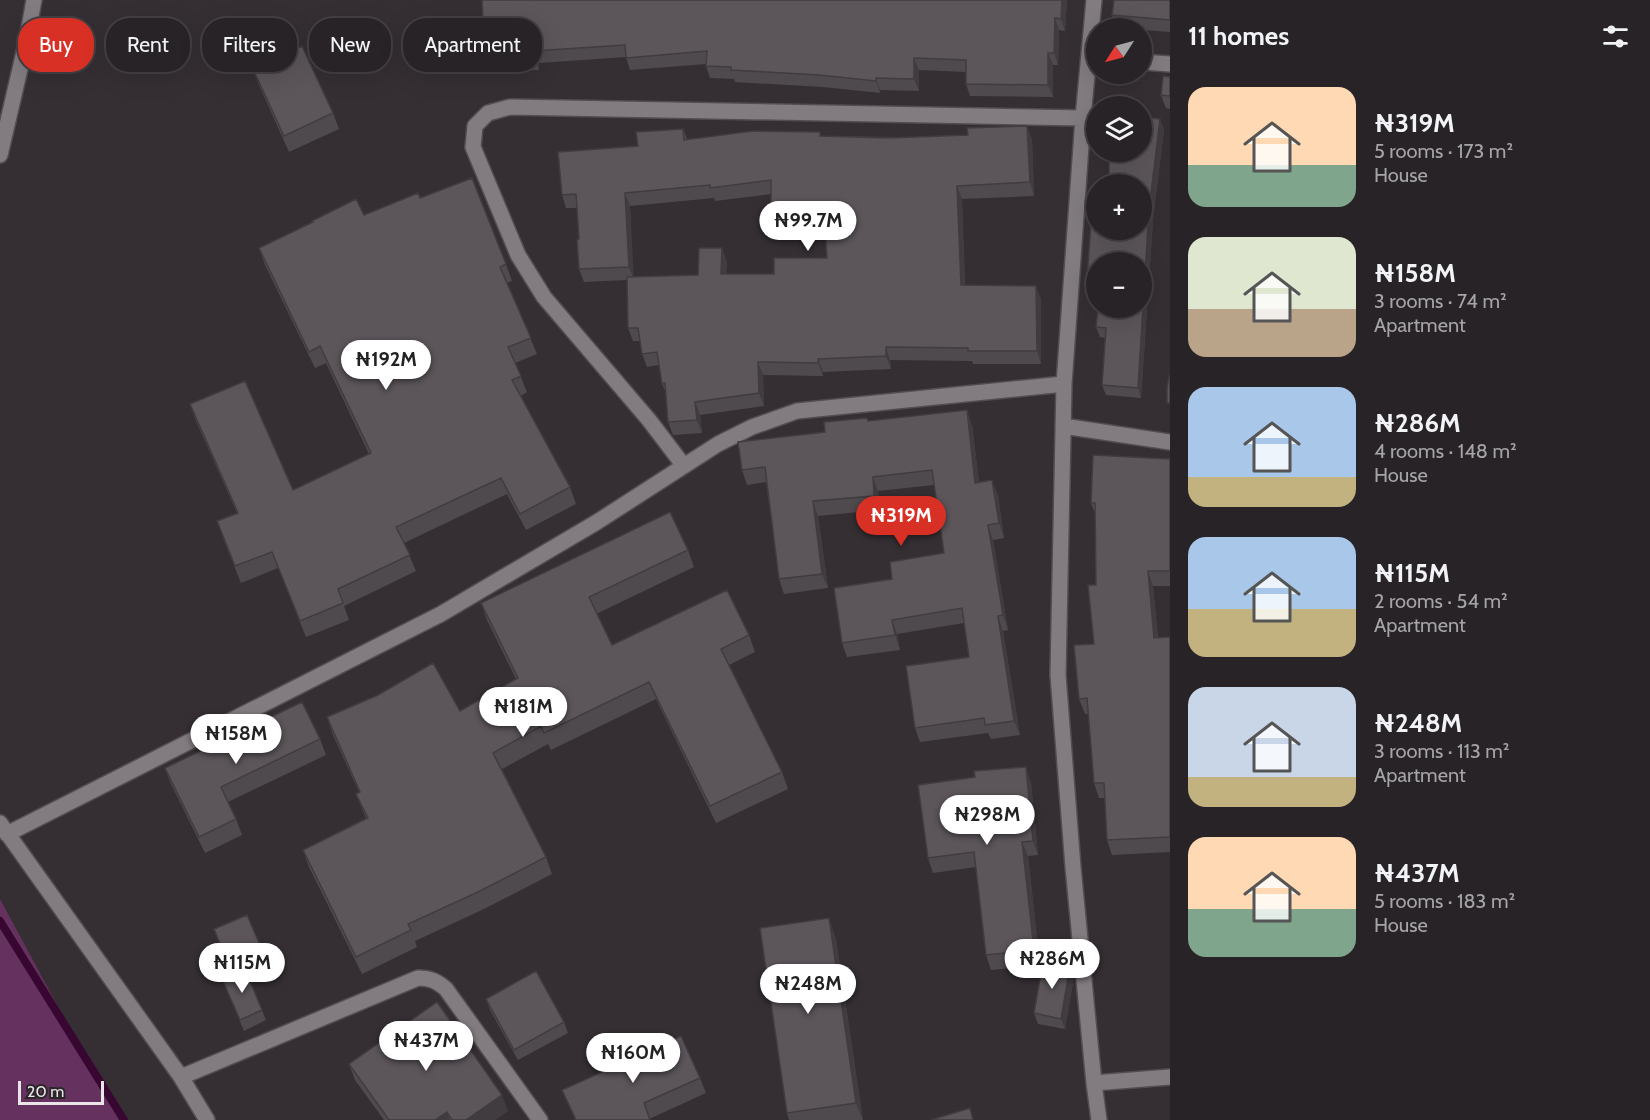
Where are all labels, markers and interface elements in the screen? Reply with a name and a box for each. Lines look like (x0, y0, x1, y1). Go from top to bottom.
chip: Buy (18, 18, 94, 72)
chip: Rent (106, 18, 190, 72)
chip: Filters (202, 18, 297, 72)
chip: New (309, 18, 391, 72)
chip: Apartment (403, 18, 542, 72)
north arrow (1086, 18, 1152, 84)
map controls (1086, 18, 1152, 318)
text: 11 homes (1188, 20, 1289, 52)
icon: filters (1599, 20, 1632, 53)
button: layers (1086, 96, 1152, 162)
text: ₦319M (1374, 107, 1455, 139)
icon: home (1236, 111, 1308, 183)
text: 5 rooms · 173 m² (1374, 139, 1513, 163)
text: House (1374, 163, 1428, 187)
button: + (1086, 174, 1152, 240)
pin: ₦99.7M (759, 201, 857, 252)
text: ₦99.7M (773, 208, 843, 232)
button: − (1086, 252, 1152, 318)
text: ₦158M (1374, 257, 1456, 289)
icon: home (1236, 261, 1308, 333)
text: 3 rooms · 74 m² (1374, 289, 1507, 313)
text: Apartment (1374, 313, 1466, 337)
pin: ₦192M (344, 340, 428, 391)
text: ₦192M (355, 347, 417, 371)
text: ₦286M (1374, 407, 1461, 439)
icon: home (1236, 411, 1308, 483)
text: 4 rooms · 148 m² (1374, 439, 1517, 463)
text: House (1374, 463, 1428, 487)
pin: ₦319M (859, 496, 943, 547)
text: ₦319M (870, 503, 932, 527)
text: ₦115M (1374, 557, 1450, 589)
icon: home (1236, 561, 1308, 633)
text: 2 rooms · 54 m² (1374, 589, 1508, 613)
text: Apartment (1374, 613, 1466, 637)
pin: ₦181M (481, 687, 565, 738)
text: ₦181M (493, 694, 553, 718)
text: ₦248M (1374, 707, 1462, 739)
icon: home (1236, 711, 1308, 783)
pin: ₦158M (194, 714, 278, 765)
text: ₦158M (205, 721, 268, 745)
text: 3 rooms · 113 m² (1374, 739, 1510, 763)
text: Apartment (1374, 763, 1466, 787)
pin: ₦298M (945, 795, 1029, 846)
text: ₦298M (954, 802, 1020, 826)
text: ₦437M (1374, 857, 1460, 889)
icon: home (1236, 861, 1308, 933)
text: 5 rooms · 183 m² (1374, 889, 1515, 913)
text: House (1374, 913, 1428, 937)
pin: ₦286M (1010, 939, 1094, 990)
pin: ₦115M (200, 943, 284, 994)
text: ₦286M (1019, 946, 1085, 970)
text: ₦115M (213, 950, 271, 974)
pin: ₦248M (766, 964, 850, 1015)
text: ₦248M (774, 971, 842, 995)
pin: ₦437M (384, 1021, 468, 1072)
text: ₦437M (393, 1028, 459, 1052)
pin: ₦160M (591, 1033, 675, 1084)
text: ₦160M (600, 1040, 666, 1064)
scale bar (18, 1078, 104, 1106)
text: 20 m (27, 1082, 64, 1101)

